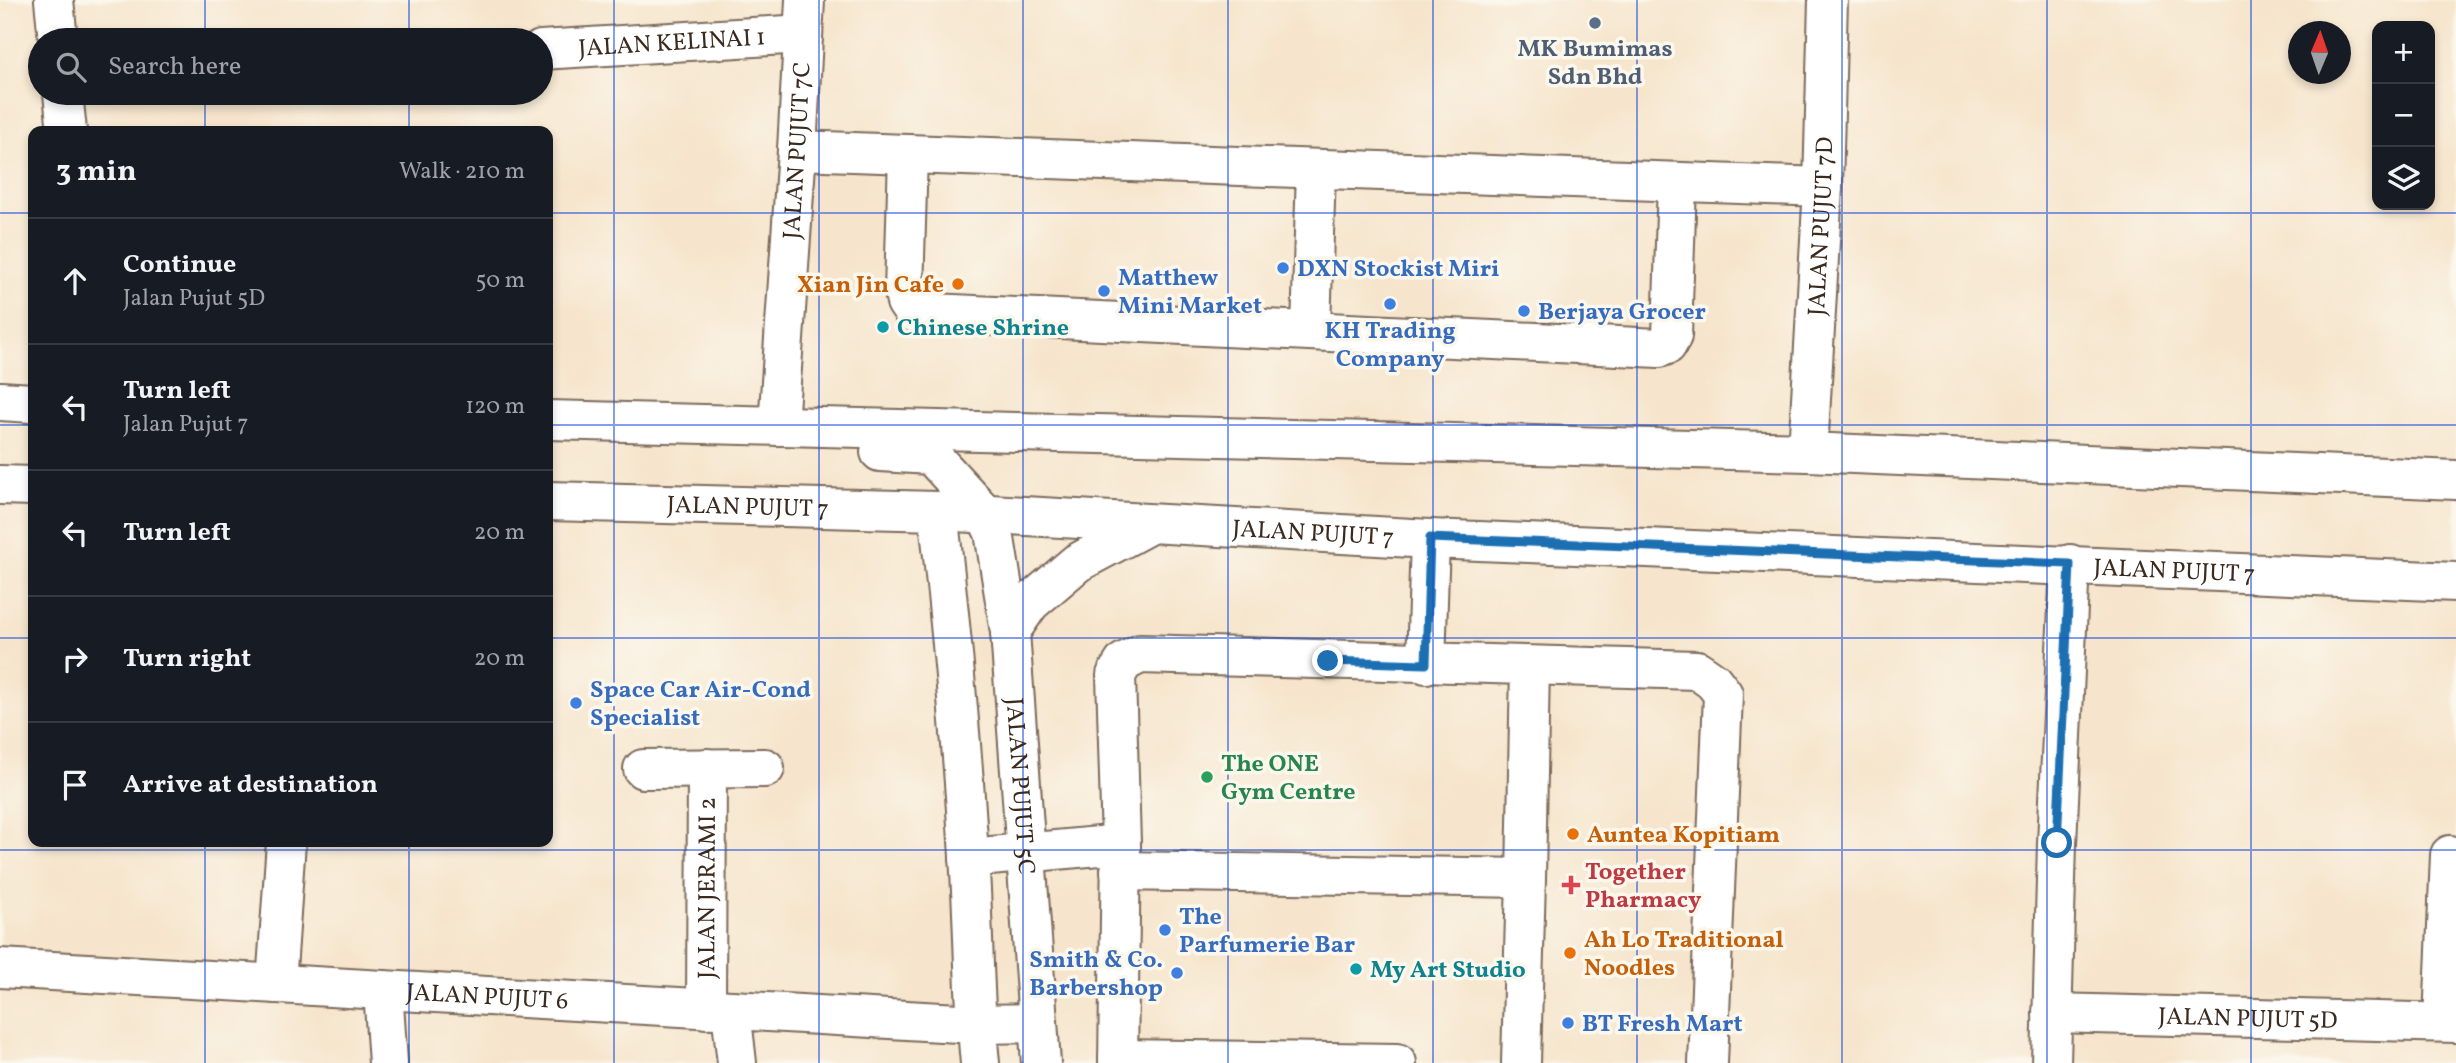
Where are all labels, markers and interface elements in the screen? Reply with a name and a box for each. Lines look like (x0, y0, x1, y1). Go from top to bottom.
marker: MK Bumimas Sdn Bhd (1587, 15, 1603, 31)
street label: JALAN KELINAI 1 (577, 21, 766, 67)
north arrow (2288, 21, 2351, 84)
map controls (2372, 21, 2435, 210)
button: + (2372, 21, 2435, 84)
search box (28, 28, 553, 105)
place label: MK Bumimas Sdn Bhd (1517, 33, 1673, 95)
icon: search (52, 48, 90, 86)
text: Search here (108, 49, 241, 85)
street label: JALAN PUJUT 7C (776, 61, 821, 241)
button: − (2372, 84, 2435, 147)
street label: JALAN PUJUT 7D (1801, 136, 1843, 317)
button: layers (2372, 147, 2435, 210)
text: 3 min (56, 151, 137, 193)
text: Walk · 210 m (399, 156, 525, 188)
text: Continue (123, 247, 236, 283)
place label: DXN Stockist Miri (1297, 253, 1500, 287)
marker: DXN Stockist Miri (1275, 260, 1291, 276)
icon: ahead (56, 262, 94, 300)
place label: Matthew Mini Market (1118, 262, 1262, 324)
text: 50 m (476, 265, 525, 297)
place label: Xian Jin Cafe (797, 269, 944, 303)
marker: Xian Jin Cafe (950, 276, 966, 292)
text: Jalan Pujut 5D (123, 283, 265, 315)
marker: Matthew Mini Market (1096, 283, 1112, 299)
marker: KH Trading Company (1382, 296, 1398, 312)
place label: Berjaya Grocer (1538, 296, 1706, 330)
marker: Berjaya Grocer (1516, 303, 1532, 319)
place label: Chinese Shrine (897, 312, 1069, 346)
place label: KH Trading Company (1324, 315, 1456, 377)
marker: Chinese Shrine (875, 319, 891, 335)
text: Turn left (123, 373, 231, 409)
icon: left (56, 388, 94, 426)
text: 120 m (465, 391, 525, 423)
text: Jalan Pujut 7 (123, 409, 248, 441)
street label: JALAN PUJUT 7 (667, 489, 829, 527)
street label: JALAN PUJUT 7 (1231, 513, 1395, 556)
icon: left (56, 514, 94, 552)
text: Turn left (123, 515, 231, 551)
text: 20 m (474, 517, 525, 549)
street label: JALAN PUJUT 7 (2093, 552, 2256, 593)
icon: right (56, 640, 94, 678)
text: Turn right (123, 641, 251, 677)
text: 20 m (474, 643, 525, 675)
route end (1312, 645, 1343, 676)
place label: Space Car Air-Cond Specialist (590, 674, 811, 736)
marker: Space Car Air-Cond Specialist (568, 695, 584, 711)
street label: JALAN PUJUT 5C (996, 697, 1042, 876)
place label: The ONE Gym Centre (1221, 748, 1356, 810)
icon: arrive (56, 766, 94, 804)
text: Arrive at destination (123, 767, 378, 803)
marker: The ONE Gym Centre (1199, 769, 1215, 785)
street label: JALAN JERAMI 2 (691, 797, 726, 979)
place label: Auntea Kopitiam (1587, 819, 1780, 853)
marker: Auntea Kopitiam (1565, 826, 1581, 842)
route start (2041, 827, 2072, 858)
place label: Together Pharmacy (1585, 856, 1702, 918)
marker: Together Pharmacy (1563, 877, 1579, 893)
place label: The Parfumerie Bar (1179, 901, 1355, 963)
marker: The Parfumerie Bar (1157, 922, 1173, 938)
place label: Ah Lo Traditional Noodles (1584, 924, 1784, 986)
place label: Smith & Co. Barbershop (1029, 944, 1163, 1006)
marker: Ah Lo Traditional Noodles (1562, 945, 1578, 961)
place label: My Art Studio (1370, 954, 1526, 988)
marker: My Art Studio (1348, 961, 1364, 977)
marker: Smith & Co. Barbershop (1169, 965, 1185, 981)
street label: JALAN PUJUT 6 (405, 976, 569, 1020)
street label: JALAN PUJUT 5D (2158, 1001, 2338, 1039)
place label: BT Fresh Mart (1582, 1008, 1742, 1042)
marker: BT Fresh Mart (1560, 1015, 1576, 1031)

